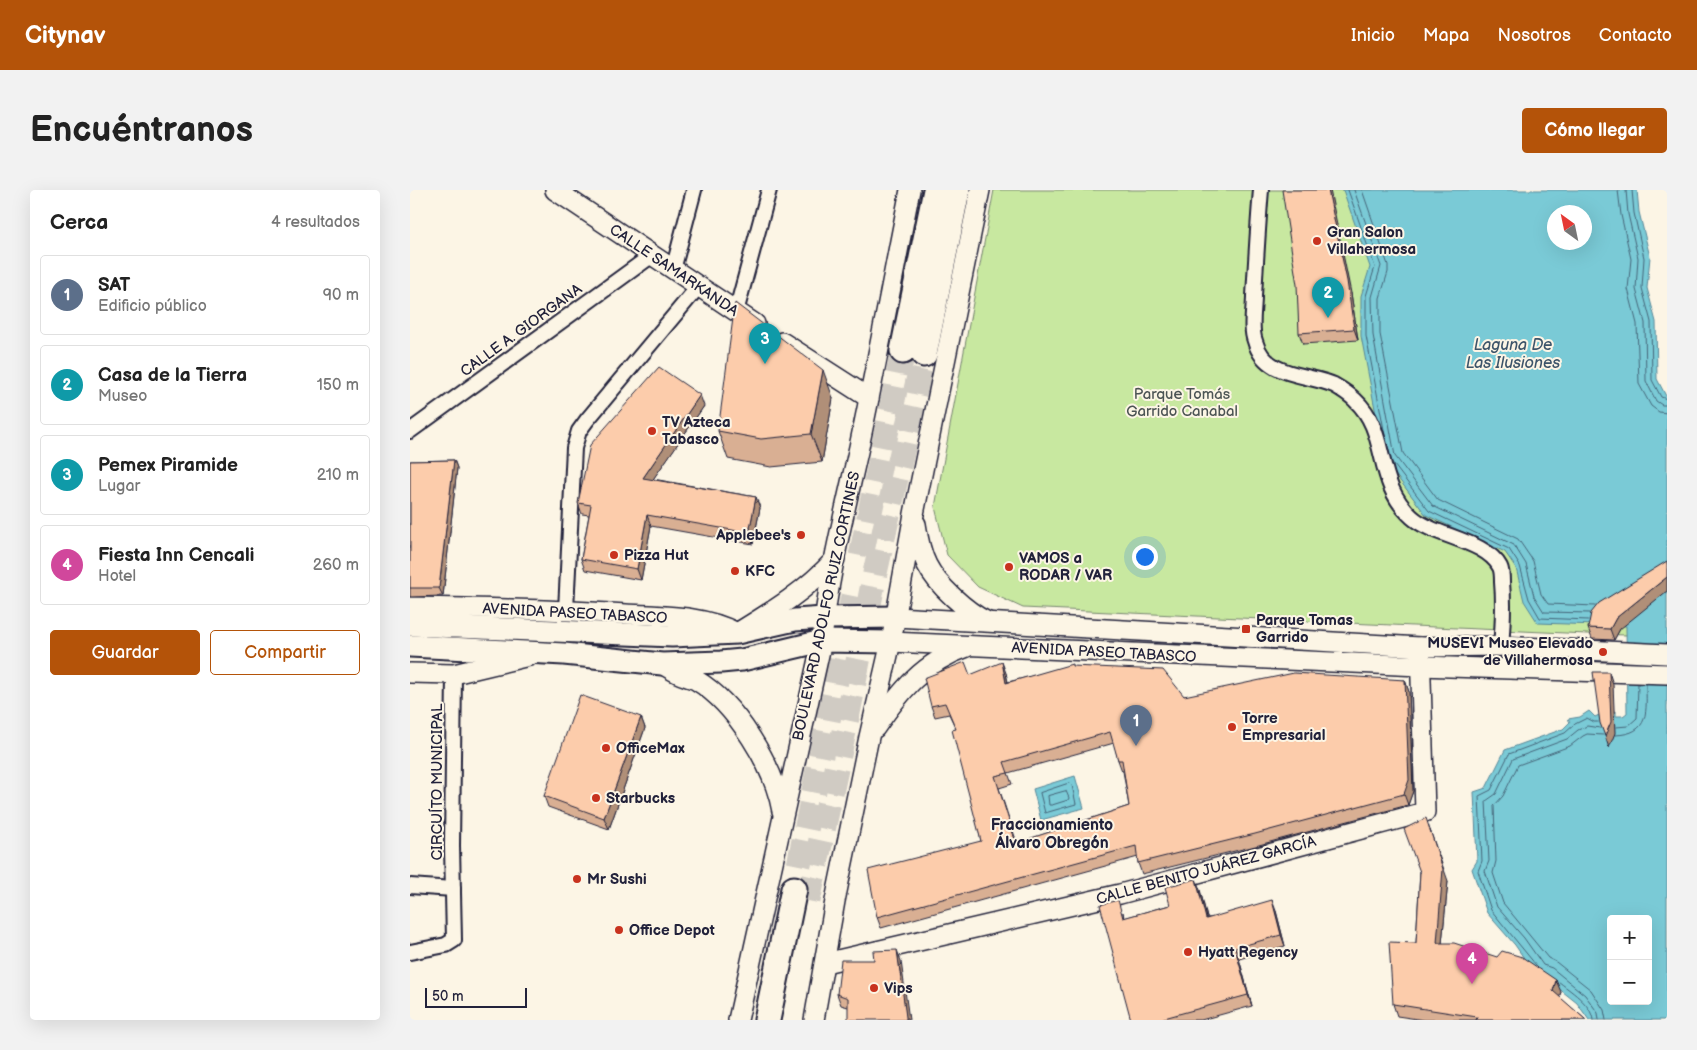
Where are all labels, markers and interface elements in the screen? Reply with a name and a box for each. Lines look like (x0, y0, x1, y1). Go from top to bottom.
text: Citynav (25, 21, 106, 50)
text: Inicio (1351, 25, 1395, 46)
text: Mapa (1423, 25, 1469, 46)
text: Nosotros (1497, 25, 1571, 46)
text: Contacto (1599, 25, 1672, 46)
button: Cómo llegar (1522, 108, 1667, 153)
text: Encuéntranos (30, 109, 253, 152)
north arrow (1547, 205, 1592, 250)
text: Cerca (50, 210, 108, 235)
text: 4 resultados (271, 213, 360, 232)
street label: CALLE SAMARKANDA (606, 220, 743, 321)
place label: Gran Salon Villahermosa (1327, 223, 1416, 259)
marker: Gran Salon Villahermosa (1311, 235, 1323, 247)
text: SAT (98, 274, 130, 297)
pin: 2 (1312, 277, 1344, 318)
street label: CALLE A. GIORGANA (457, 279, 587, 381)
text: 1 (64, 286, 70, 305)
text: 90 m (323, 286, 359, 305)
text: Edificio público (98, 297, 207, 316)
pin: 3 (749, 323, 781, 364)
water label: Laguna De Las Ilusiones (1466, 336, 1560, 373)
text: Casa de la Tierra (98, 364, 247, 387)
text: 2 (62, 376, 72, 395)
text: 150 m (317, 376, 359, 395)
park label: Parque Tomás Garrido Canabal (1126, 385, 1238, 421)
text: Museo (98, 387, 147, 406)
place label: TV Azteca Tabasco (662, 413, 731, 449)
marker: TV Azteca Tabasco (646, 425, 658, 437)
text: Pemex Piramide (98, 454, 238, 477)
text: 3 (62, 466, 72, 485)
text: 210 m (317, 466, 359, 485)
street label: BOULEVARD ADOLFO RUIZ CORTINES (789, 470, 864, 742)
text: Lugar (98, 477, 140, 496)
place label: Applebee's (715, 526, 791, 545)
marker: Applebee's (795, 529, 807, 541)
text: Fiesta Inn Cencali (98, 544, 254, 567)
your location (1132, 544, 1158, 570)
place label: Pizza Hut (624, 546, 689, 565)
marker: Pizza Hut (608, 549, 620, 561)
place label: VAMOS a RODAR / VAR (1019, 549, 1112, 585)
text: 4 (62, 556, 72, 575)
text: 260 m (313, 556, 359, 575)
marker: VAMOS a RODAR / VAR (1003, 561, 1015, 573)
place label: KFC (745, 562, 775, 581)
marker: KFC (729, 565, 741, 577)
text: Hotel (98, 567, 136, 586)
street label: AVENIDA PASEO TABASCO (482, 599, 668, 628)
place label: Parque Tomas Garrido (1256, 611, 1353, 647)
marker: Parque Tomas Garrido (1240, 623, 1252, 635)
button: Guardar (50, 630, 200, 675)
button: Compartir (210, 630, 360, 675)
place label: MUSEVI Museo Elevado de Villahermosa (1427, 634, 1593, 670)
street label: AVENIDA PASEO TABASCO (1011, 638, 1197, 667)
marker: MUSEVI Museo Elevado de Villahermosa (1597, 646, 1609, 658)
street label: CIRCUÍTO MUNICIPAL (428, 703, 447, 861)
pin: 1 (1120, 705, 1152, 746)
place label: Torre Empresarial (1242, 709, 1325, 745)
marker: Torre Empresarial (1226, 721, 1238, 733)
place label: OfficeMax (616, 739, 685, 758)
marker: OfficeMax (600, 742, 612, 754)
place label: Starbucks (606, 789, 675, 808)
marker: Starbucks (590, 792, 602, 804)
district label: Fraccionamiento Álvaro Obregón (991, 816, 1113, 853)
street label: CALLE BENITO JUÁREZ GARCÍA (1094, 832, 1319, 909)
place label: Mr Sushi (587, 870, 647, 889)
marker: Mr Sushi (571, 873, 583, 885)
map controls (1607, 915, 1652, 1005)
button: + (1607, 915, 1652, 960)
place label: Office Depot (629, 921, 715, 940)
marker: Office Depot (613, 924, 625, 936)
place label: Hyatt Regency (1198, 943, 1298, 962)
pin: 4 (1456, 943, 1488, 984)
marker: Hyatt Regency (1182, 946, 1194, 958)
button: − (1607, 960, 1652, 1005)
place label: Vips (884, 979, 913, 998)
marker: Vips (868, 982, 880, 994)
scale bar (425, 985, 528, 1008)
text: 50 m (432, 988, 464, 1005)

